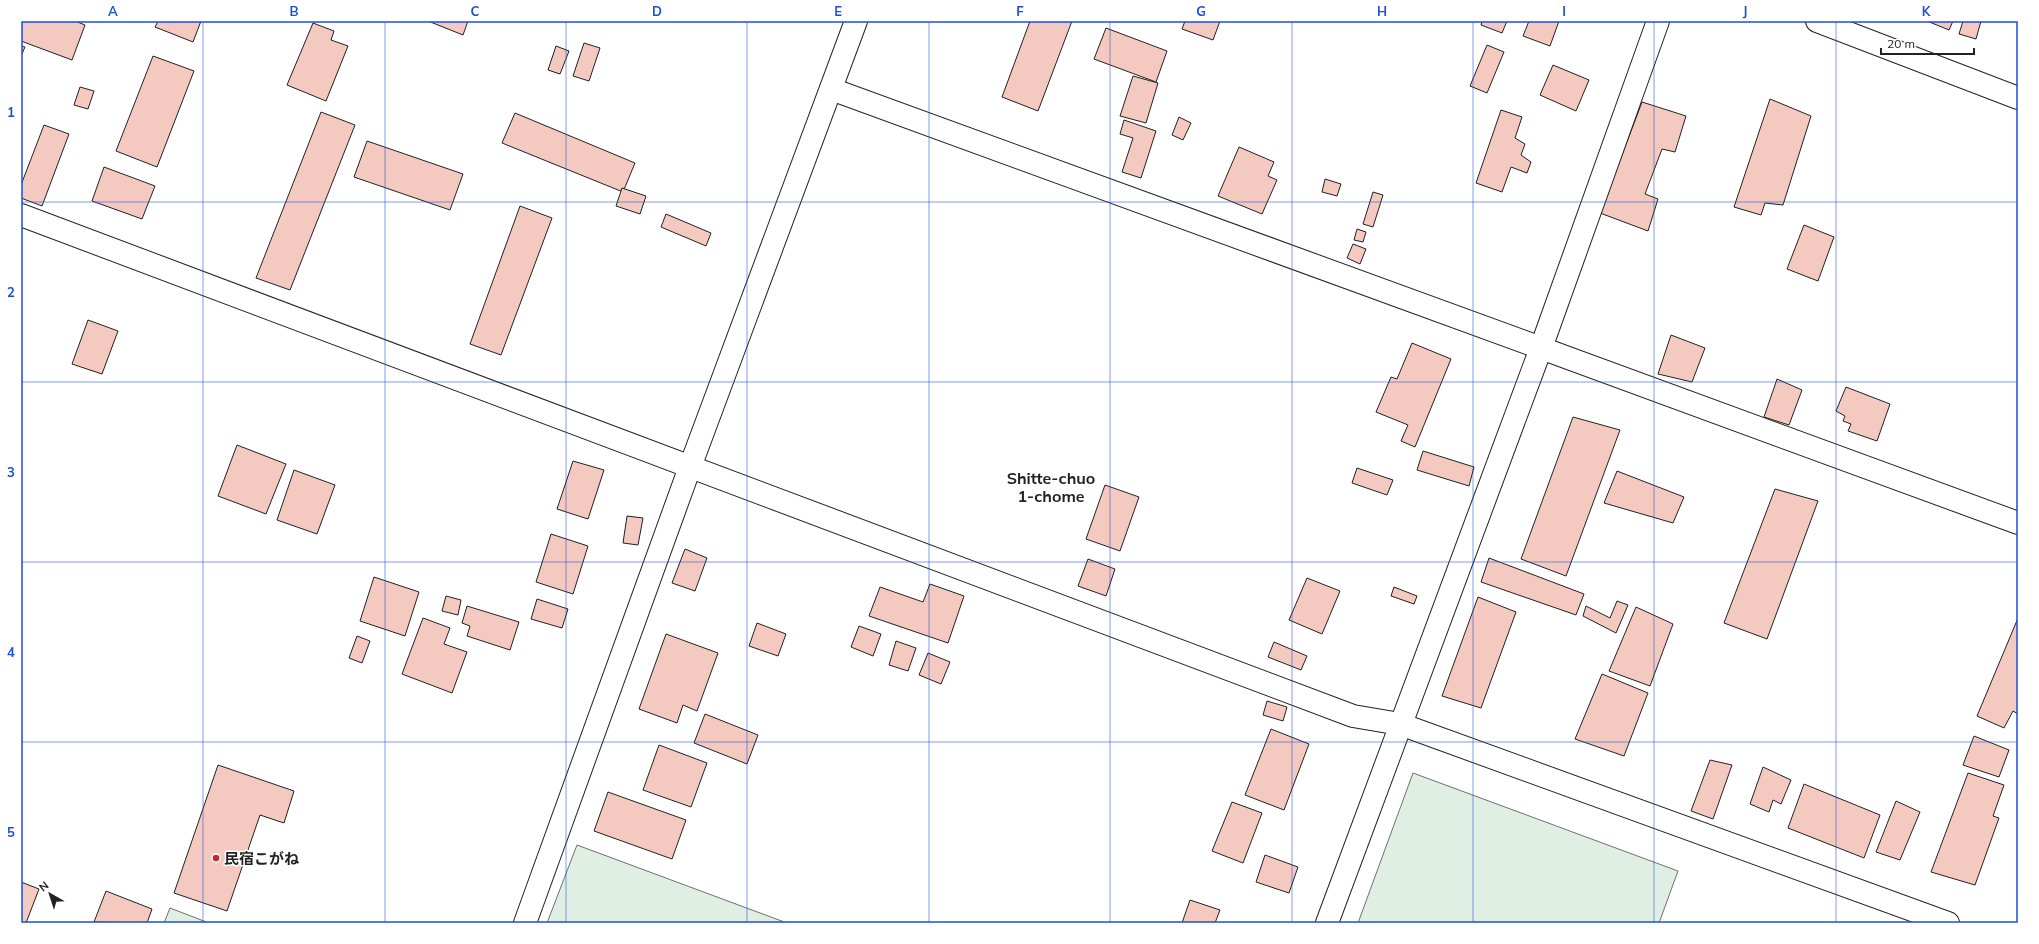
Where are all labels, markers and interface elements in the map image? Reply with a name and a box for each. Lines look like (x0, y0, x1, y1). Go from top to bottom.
text: A (108, 3, 118, 19)
text: B (290, 3, 299, 19)
text: C (471, 3, 480, 19)
text: D (652, 3, 662, 19)
text: E (834, 3, 842, 19)
text: F (1016, 3, 1024, 19)
text: G (1196, 3, 1206, 19)
text: H (1377, 3, 1387, 19)
text: I (1562, 3, 1566, 19)
text: J (1743, 3, 1747, 19)
text: K (1922, 3, 1932, 19)
scale bar (1881, 30, 1974, 56)
text: 20 m (1887, 36, 1915, 51)
text: 1 (7, 104, 15, 120)
text: 2 (7, 284, 15, 300)
text: 3 (7, 464, 15, 480)
district label: Shitte-chuo 1-chome (1007, 468, 1095, 506)
text: 4 (7, 644, 15, 660)
text: 5 (7, 824, 15, 840)
place label: 民宿こがね (224, 849, 299, 868)
marker: 民宿こがね (211, 853, 221, 863)
north arrow (30, 874, 70, 914)
text: N (36, 878, 51, 894)

